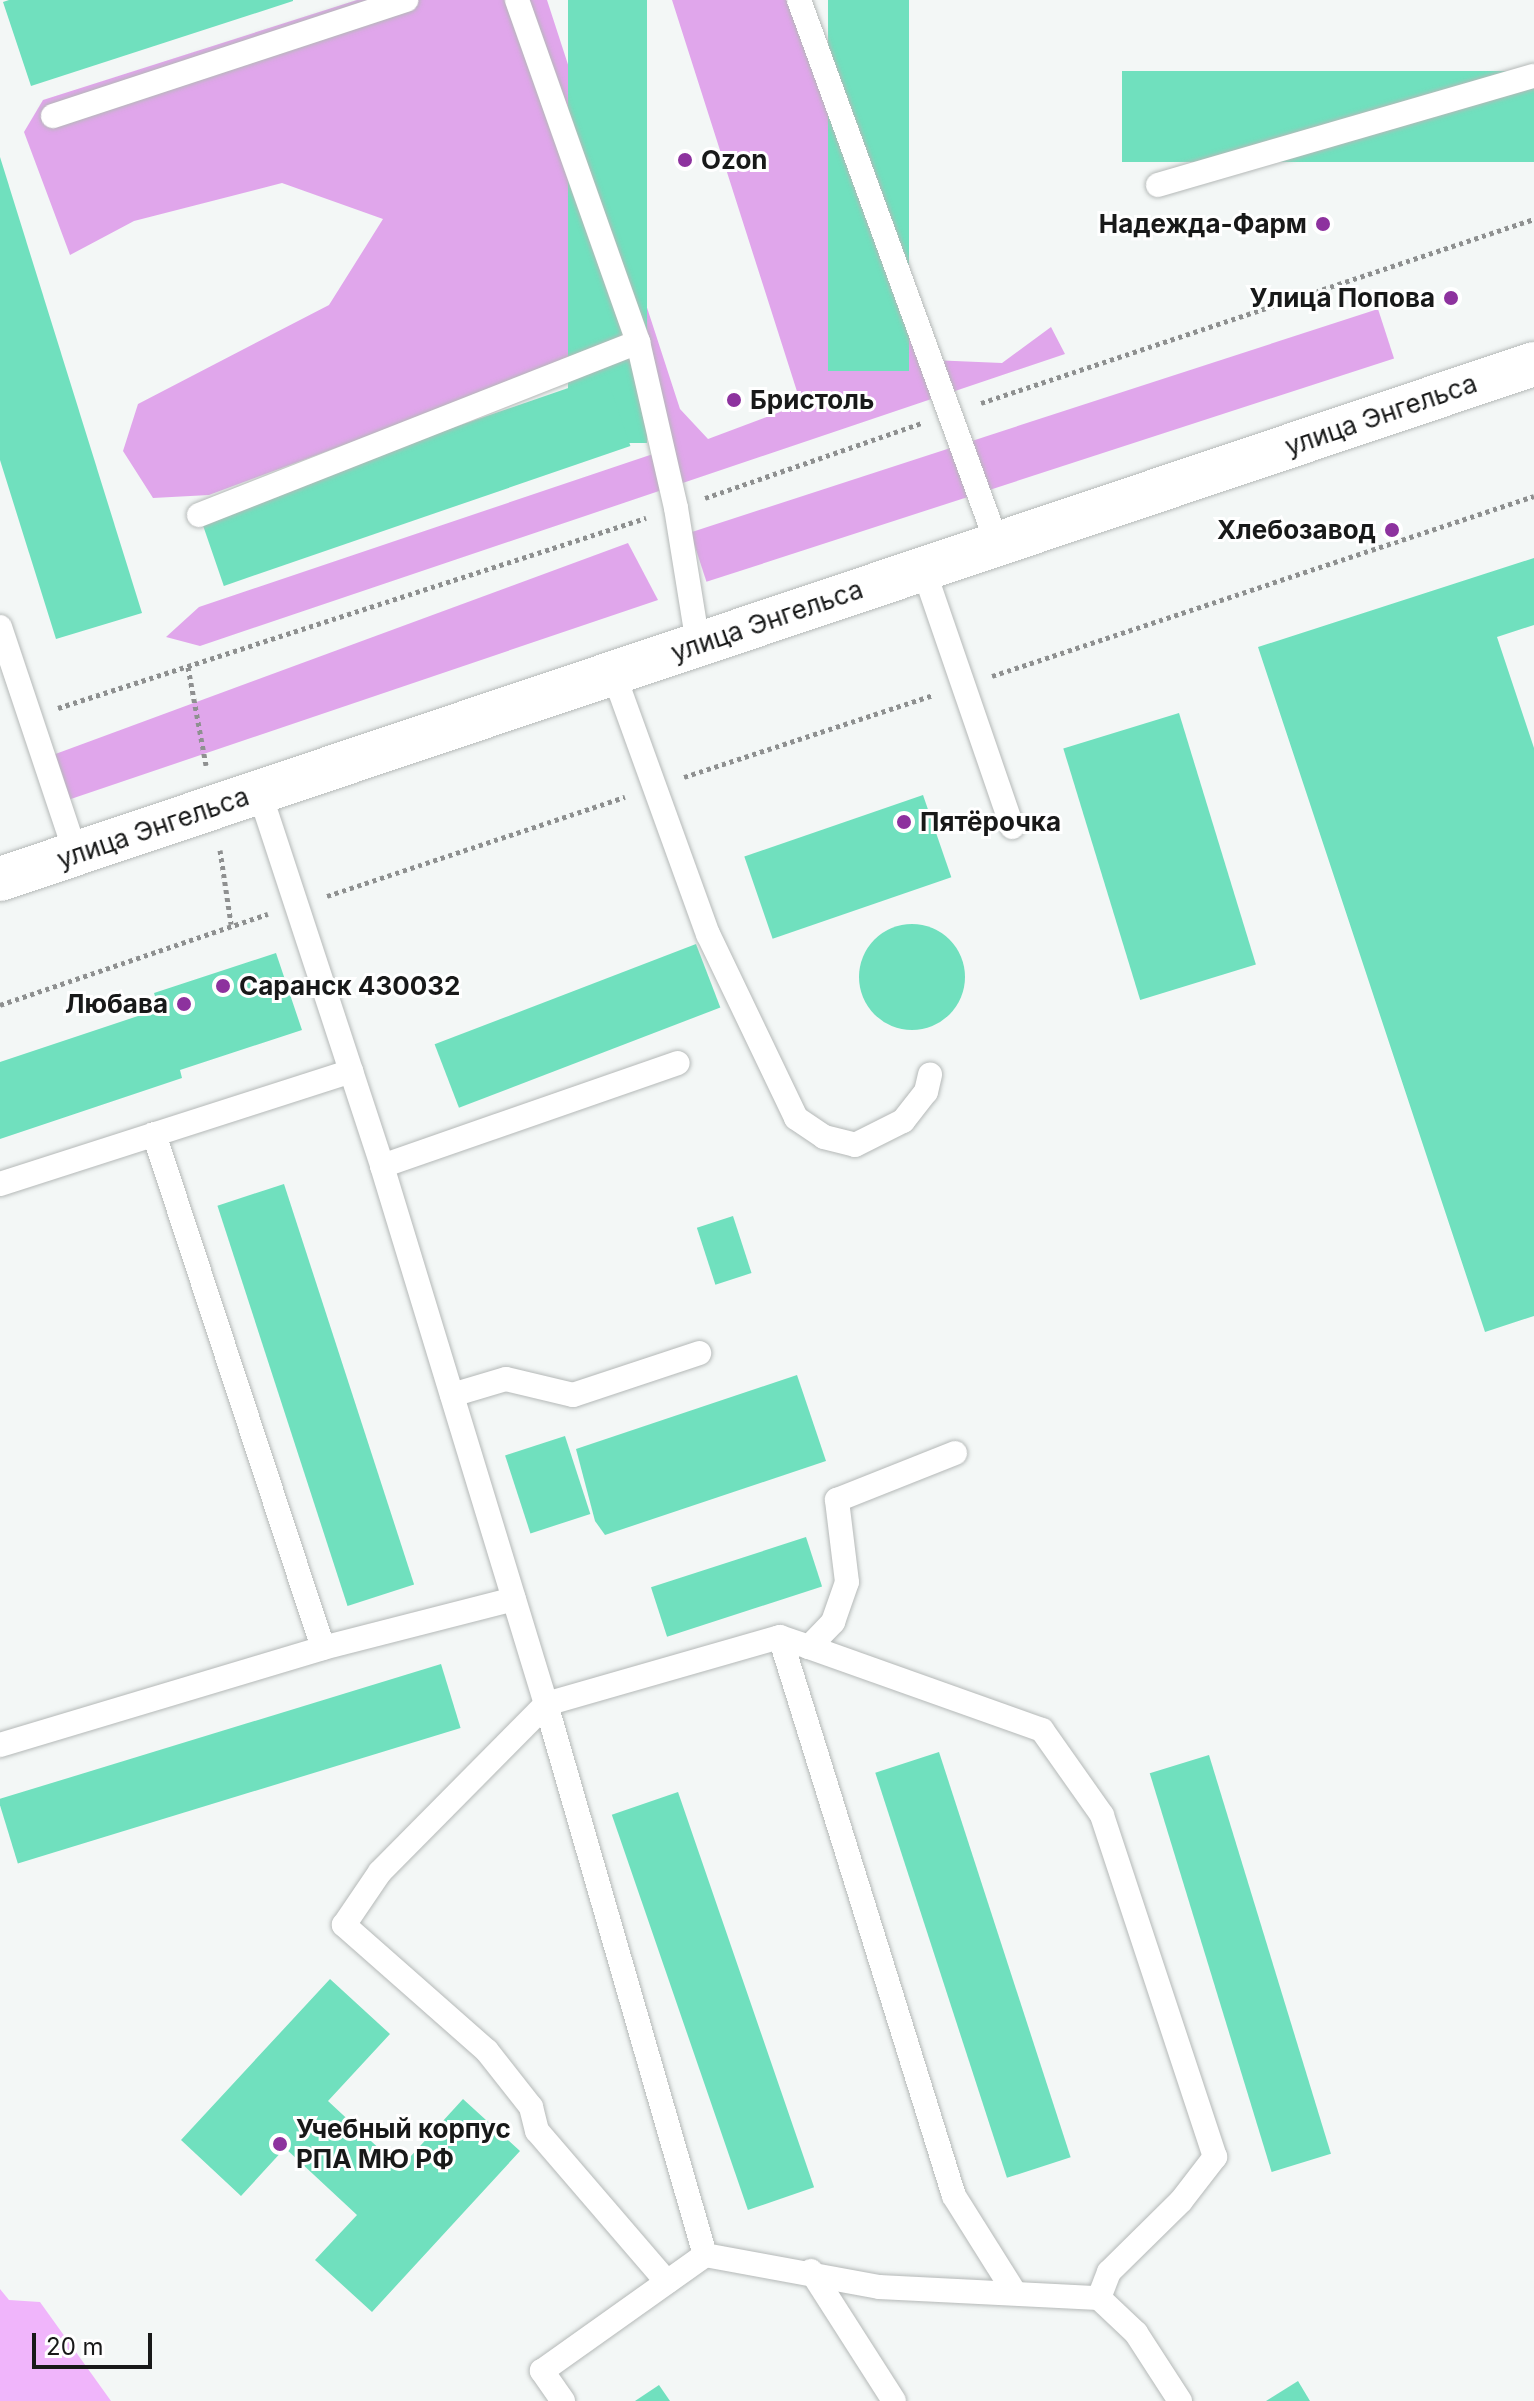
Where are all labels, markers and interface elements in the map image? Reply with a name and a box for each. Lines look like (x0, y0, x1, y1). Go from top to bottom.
place label: Ozon (701, 144, 768, 176)
marker: Ozon (676, 151, 694, 169)
place label: Надежда-Фарм (1099, 208, 1307, 240)
marker: Надежда-Фарм (1314, 215, 1332, 233)
place label: Улица Попова (1249, 282, 1435, 314)
marker: Улица Попова (1442, 289, 1460, 307)
street label: улица Энгельса (1281, 368, 1481, 462)
place label: Бристоль (750, 384, 874, 416)
marker: Бристоль (725, 391, 743, 409)
place label: Хлебозавод (1217, 514, 1376, 546)
marker: Хлебозавод (1383, 521, 1401, 539)
street label: улица Энгельса (667, 574, 867, 668)
street label: улица Энгельса (53, 781, 253, 875)
place label: Пятёрочка (920, 806, 1061, 838)
marker: Пятёрочка (895, 813, 913, 831)
place label: Саранск 430032 (239, 970, 460, 1002)
marker: Саранск 430032 (214, 977, 232, 995)
place label: Любава (65, 988, 168, 1020)
marker: Любава (175, 995, 193, 1013)
place label: Учебный корпус РПА МЮ РФ (296, 2113, 511, 2174)
marker: Учебный корпус РПА МЮ РФ (271, 2135, 289, 2153)
scale bar (36, 2317, 156, 2367)
text: 20 m (46, 2332, 104, 2361)

